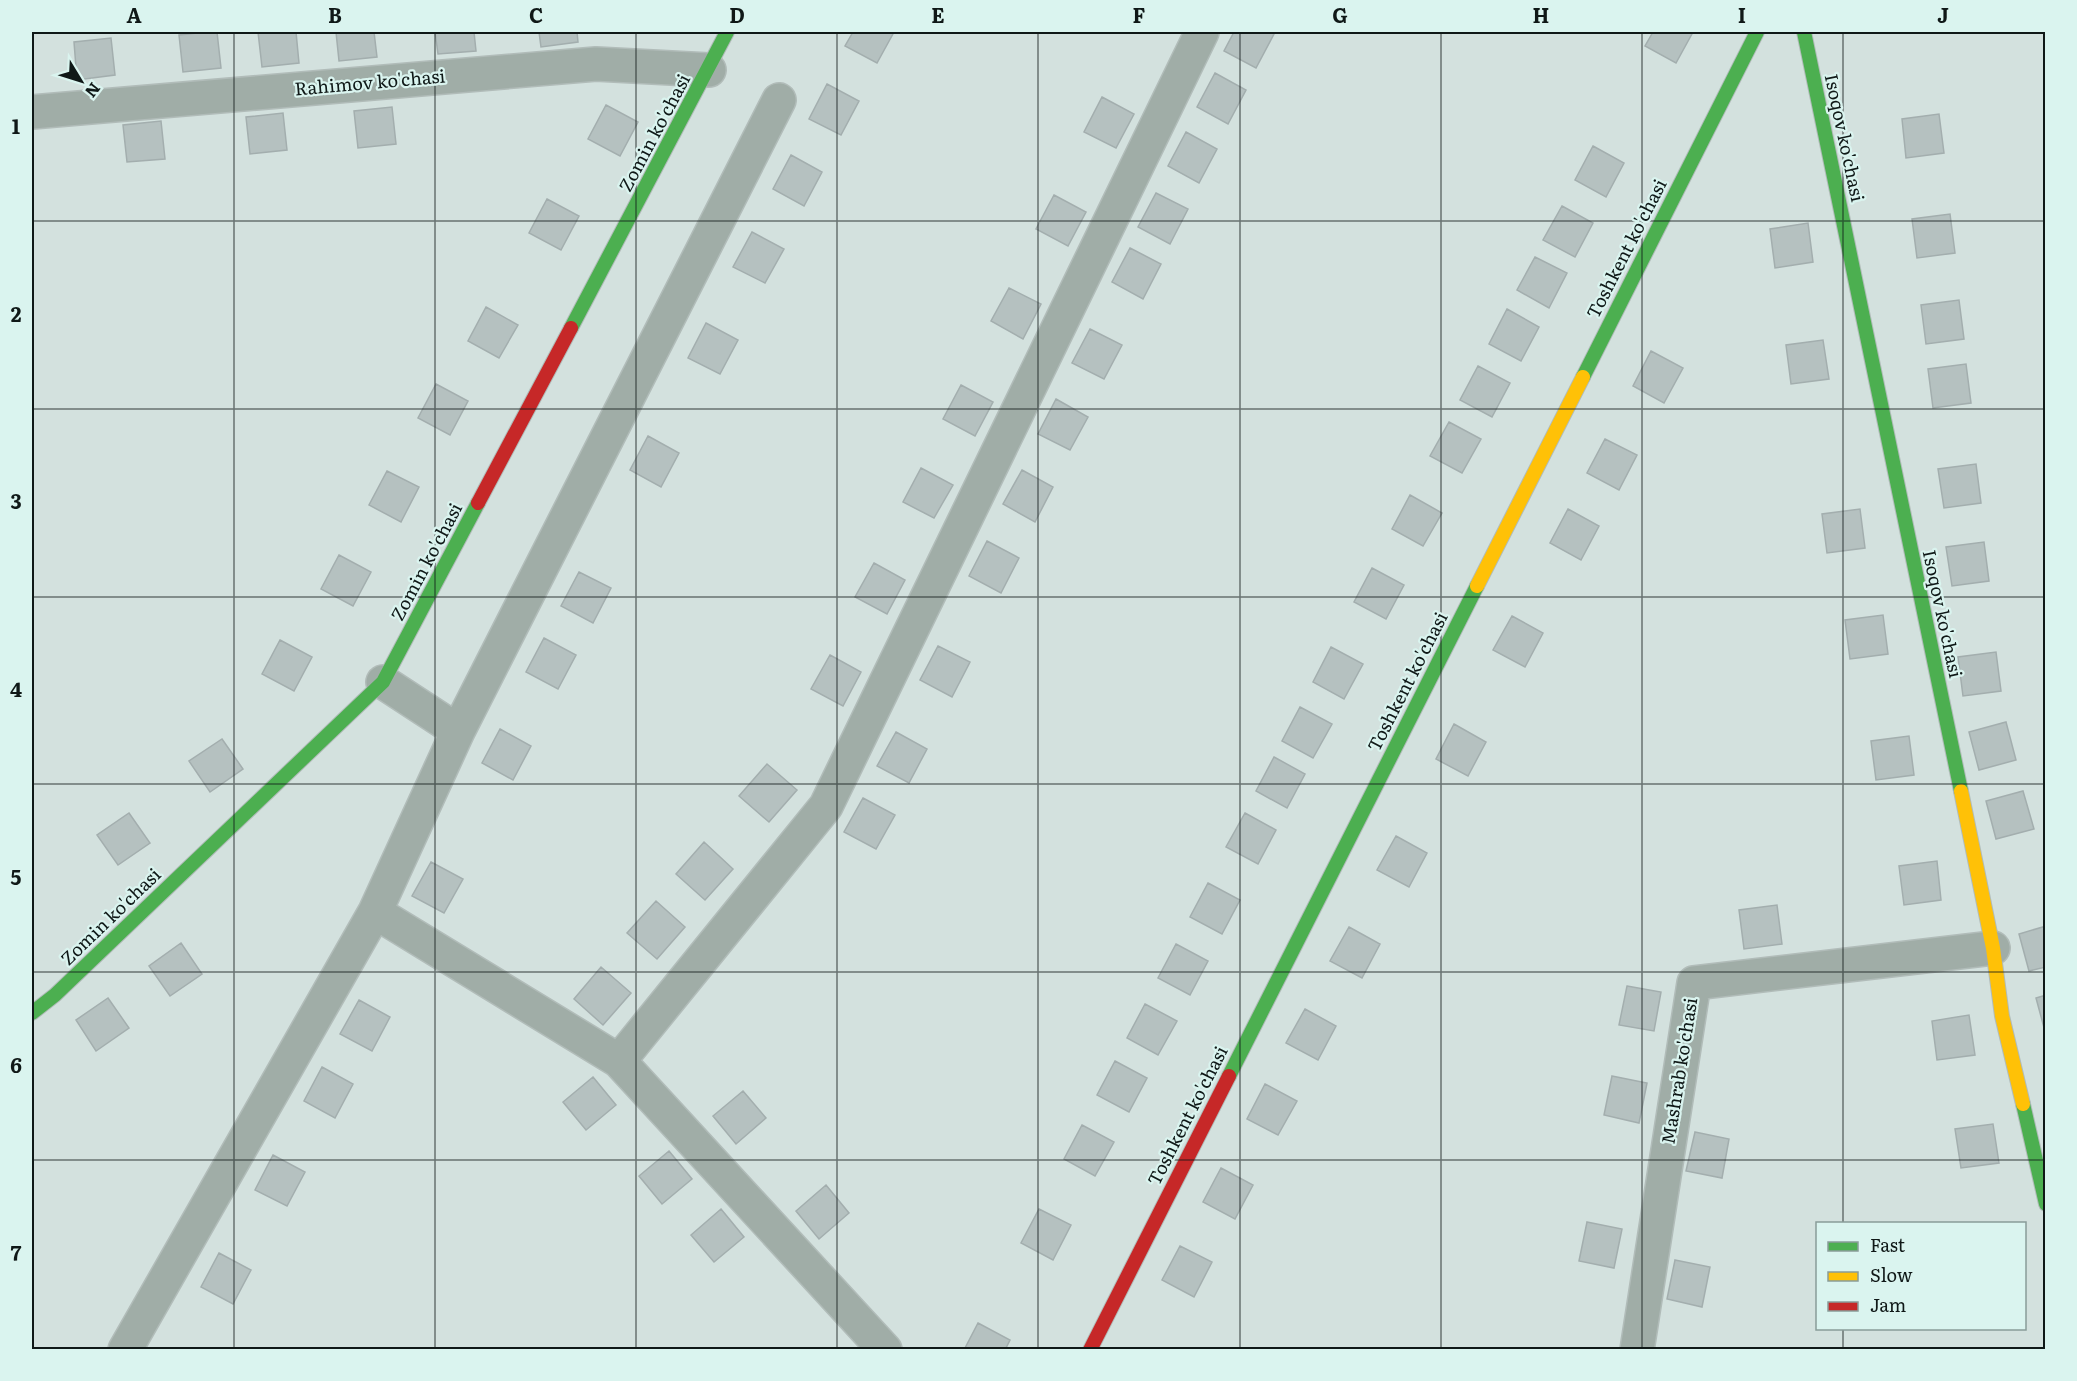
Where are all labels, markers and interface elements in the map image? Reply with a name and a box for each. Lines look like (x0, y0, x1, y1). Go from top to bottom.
text: A (126, 0, 142, 29)
text: B (328, 0, 342, 29)
text: C (529, 0, 543, 29)
text: D (729, 0, 745, 29)
text: E (931, 0, 945, 29)
text: F (1133, 0, 1146, 29)
text: G (1332, 0, 1348, 29)
text: H (1533, 0, 1549, 29)
text: I (1738, 0, 1746, 29)
text: J (1937, 0, 1949, 29)
north arrow (51, 51, 111, 111)
street label: Rahimov ko'chasi (293, 61, 446, 102)
street label: Zomin ko'chasi (611, 69, 696, 196)
street label: Isoqov ko'chasi (1819, 71, 1872, 204)
text: N (80, 78, 107, 104)
text: 1 (12, 110, 20, 140)
street label: Toshkent ko'chasi (1579, 174, 1673, 323)
text: 2 (11, 298, 22, 328)
text: 3 (10, 485, 22, 515)
street label: Zomin ko'chasi (383, 498, 468, 625)
street label: Isoqov ko'chasi (1917, 547, 1970, 680)
street label: Toshkent ko'chasi (1360, 607, 1454, 756)
text: 4 (10, 673, 22, 703)
text: 5 (11, 861, 22, 891)
street label: Zomin ko'chasi (54, 861, 166, 971)
street label: Mashrab ko'chasi (1654, 995, 1703, 1146)
street label: Toshkent ko'chasi (1140, 1041, 1234, 1190)
text: 6 (10, 1049, 22, 1079)
legend (1816, 1222, 2026, 1330)
text: Fast (1870, 1231, 1906, 1258)
text: 7 (11, 1237, 22, 1267)
text: Slow (1870, 1261, 1913, 1288)
text: Jam (1870, 1291, 1906, 1318)

